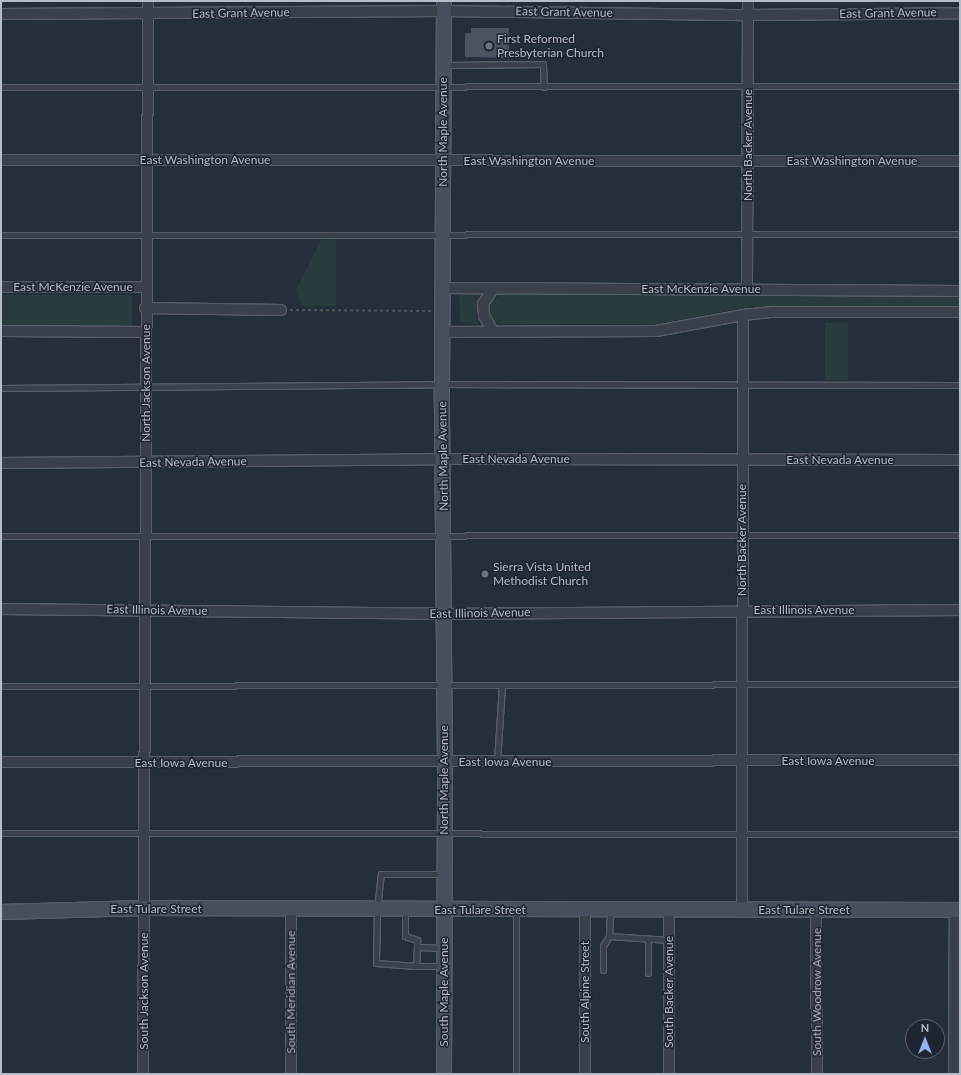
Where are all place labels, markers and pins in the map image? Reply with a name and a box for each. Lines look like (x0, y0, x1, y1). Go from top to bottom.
place label: First Reformed Presbyterian Church (497, 32, 604, 60)
marker: First Reformed Presbyterian Church (484, 41, 494, 51)
place label: Sierra Vista United Methodist Church (493, 560, 591, 588)
marker: Sierra Vista United Methodist Church (480, 569, 490, 579)

